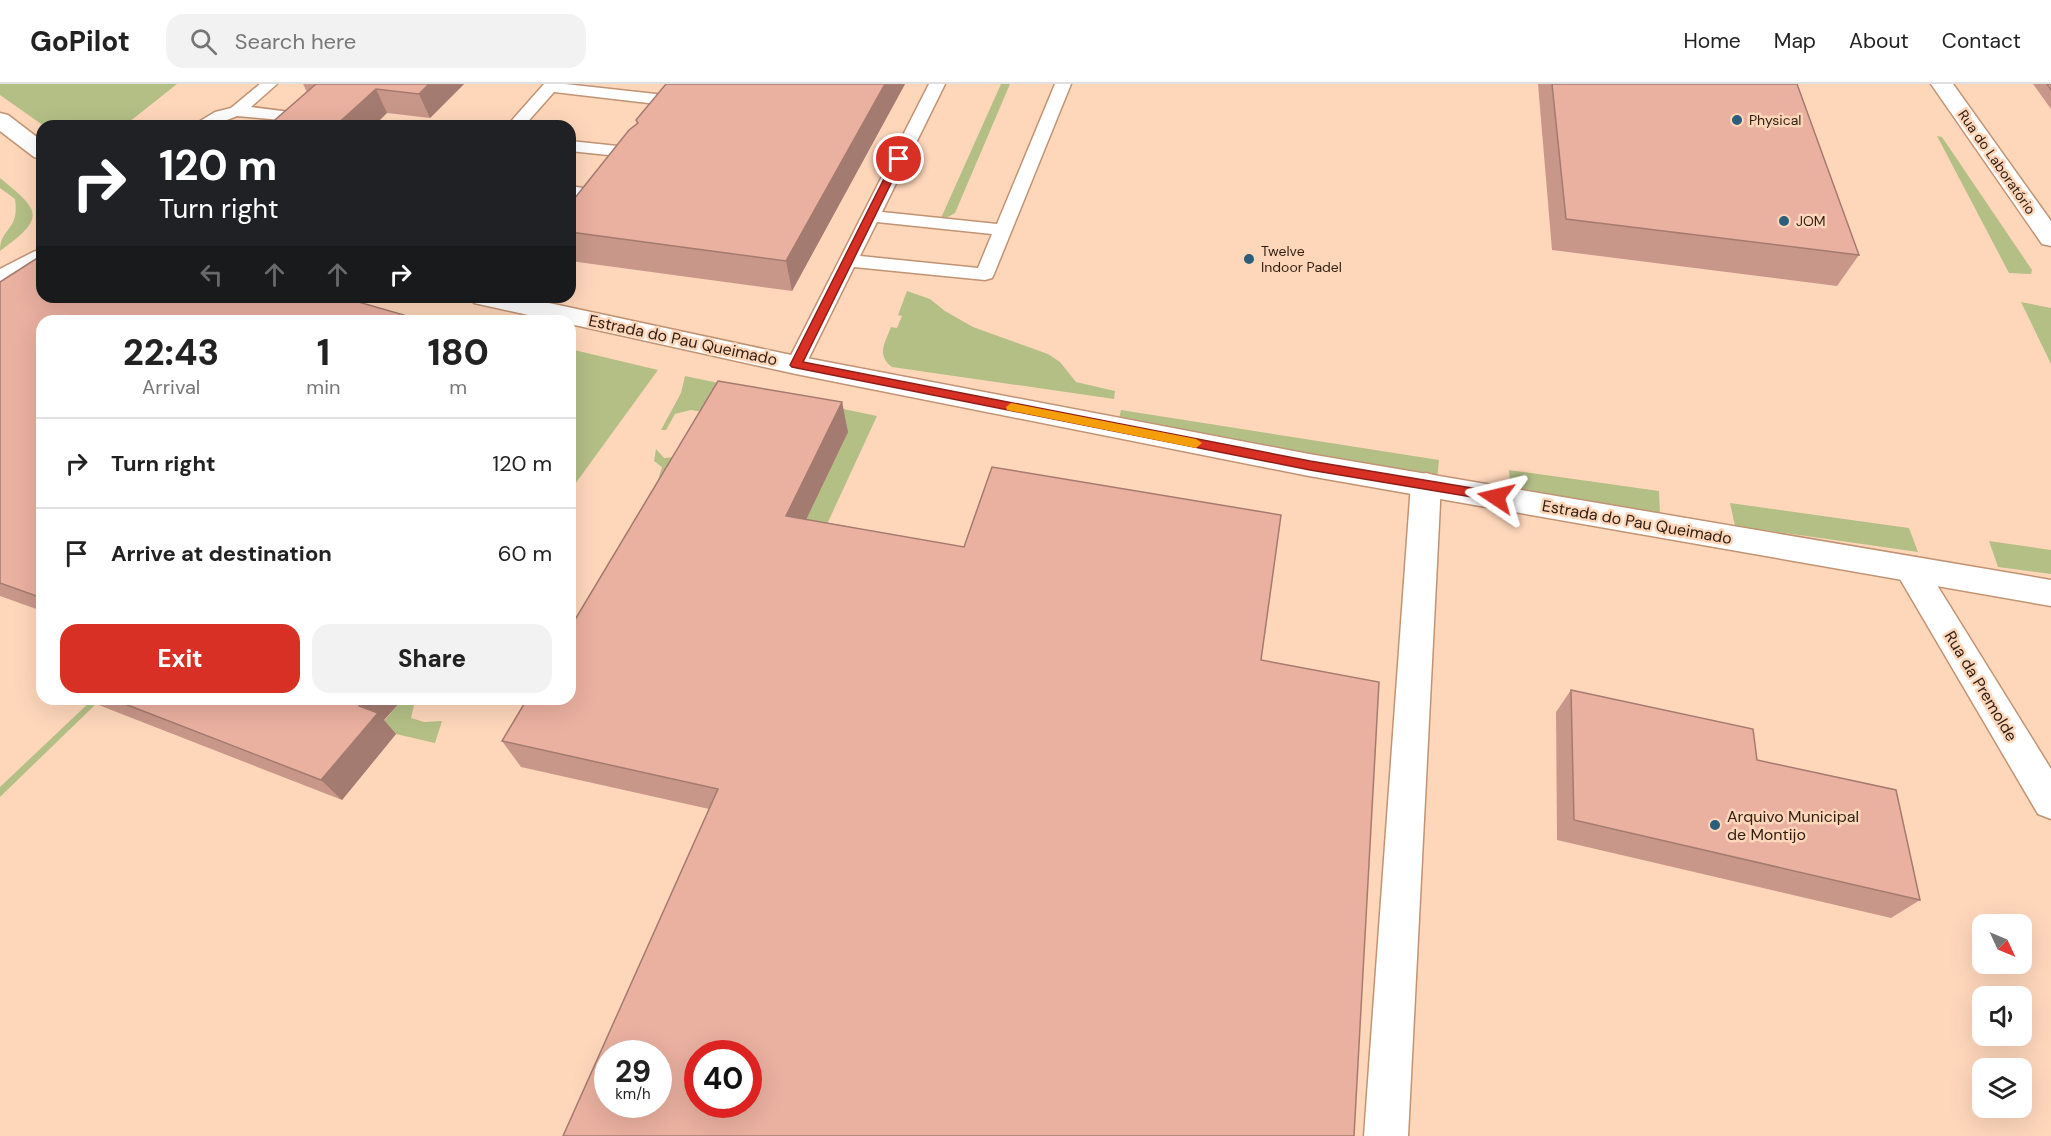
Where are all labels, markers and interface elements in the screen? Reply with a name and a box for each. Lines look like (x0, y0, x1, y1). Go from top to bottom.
search box (166, 14, 586, 68)
text: GoPilot (30, 23, 130, 60)
icon: search (187, 25, 220, 58)
text: Search here (235, 27, 356, 56)
text: Home (1683, 27, 1741, 55)
text: Map (1774, 27, 1816, 55)
text: About (1849, 27, 1909, 55)
text: Contact (1942, 27, 2021, 55)
street label: Rua do Laboratório (1954, 106, 2040, 218)
place label: Physical (1749, 111, 1801, 129)
marker: Physical (1730, 113, 1744, 127)
pin (873, 133, 924, 184)
text: 120 m (159, 138, 277, 193)
icon: arrive (882, 142, 915, 175)
icon: right (60, 144, 138, 222)
text: Turn right (159, 191, 279, 226)
place label: JOM (1796, 212, 1826, 230)
marker: JOM (1777, 214, 1791, 228)
place label: Twelve Indoor Padel (1261, 242, 1342, 276)
marker: Twelve Indoor Padel (1242, 252, 1256, 266)
icon: left (195, 258, 228, 291)
icon: ahead (258, 258, 291, 291)
icon: ahead (321, 258, 354, 291)
icon: right (384, 258, 417, 291)
street label: Estrada do Pau Queimado (587, 310, 779, 370)
text: 22:43 (123, 329, 219, 376)
text: 1 (317, 329, 330, 376)
text: 180 (427, 329, 489, 376)
text: Arrival (142, 374, 200, 400)
text: min (306, 374, 340, 400)
text: m (449, 374, 467, 400)
icon: right (60, 447, 93, 480)
text: Turn right (111, 449, 216, 478)
text: 120 m (492, 449, 552, 478)
position arrow (1464, 465, 1528, 529)
street label: Estrada do Pau Queimado (1540, 495, 1734, 549)
icon: arrive (60, 537, 93, 570)
text: Arrive at destination (111, 539, 332, 568)
text: 60 m (498, 539, 552, 568)
button: Exit (60, 624, 300, 693)
button: Share (312, 624, 552, 693)
street label: Rua da Premolde (1940, 627, 2022, 745)
place label: Arquivo Municipal de Montijo (1727, 806, 1859, 845)
marker: Arquivo Municipal de Montijo (1708, 818, 1722, 832)
north arrow (1972, 914, 2032, 974)
map controls (1972, 914, 2032, 1118)
button: sound (1972, 986, 2032, 1046)
speed limit sign: 40 (684, 1040, 762, 1118)
text: 29 (615, 1052, 651, 1091)
button: layers (1972, 1058, 2032, 1118)
text: km/h (615, 1084, 651, 1104)

